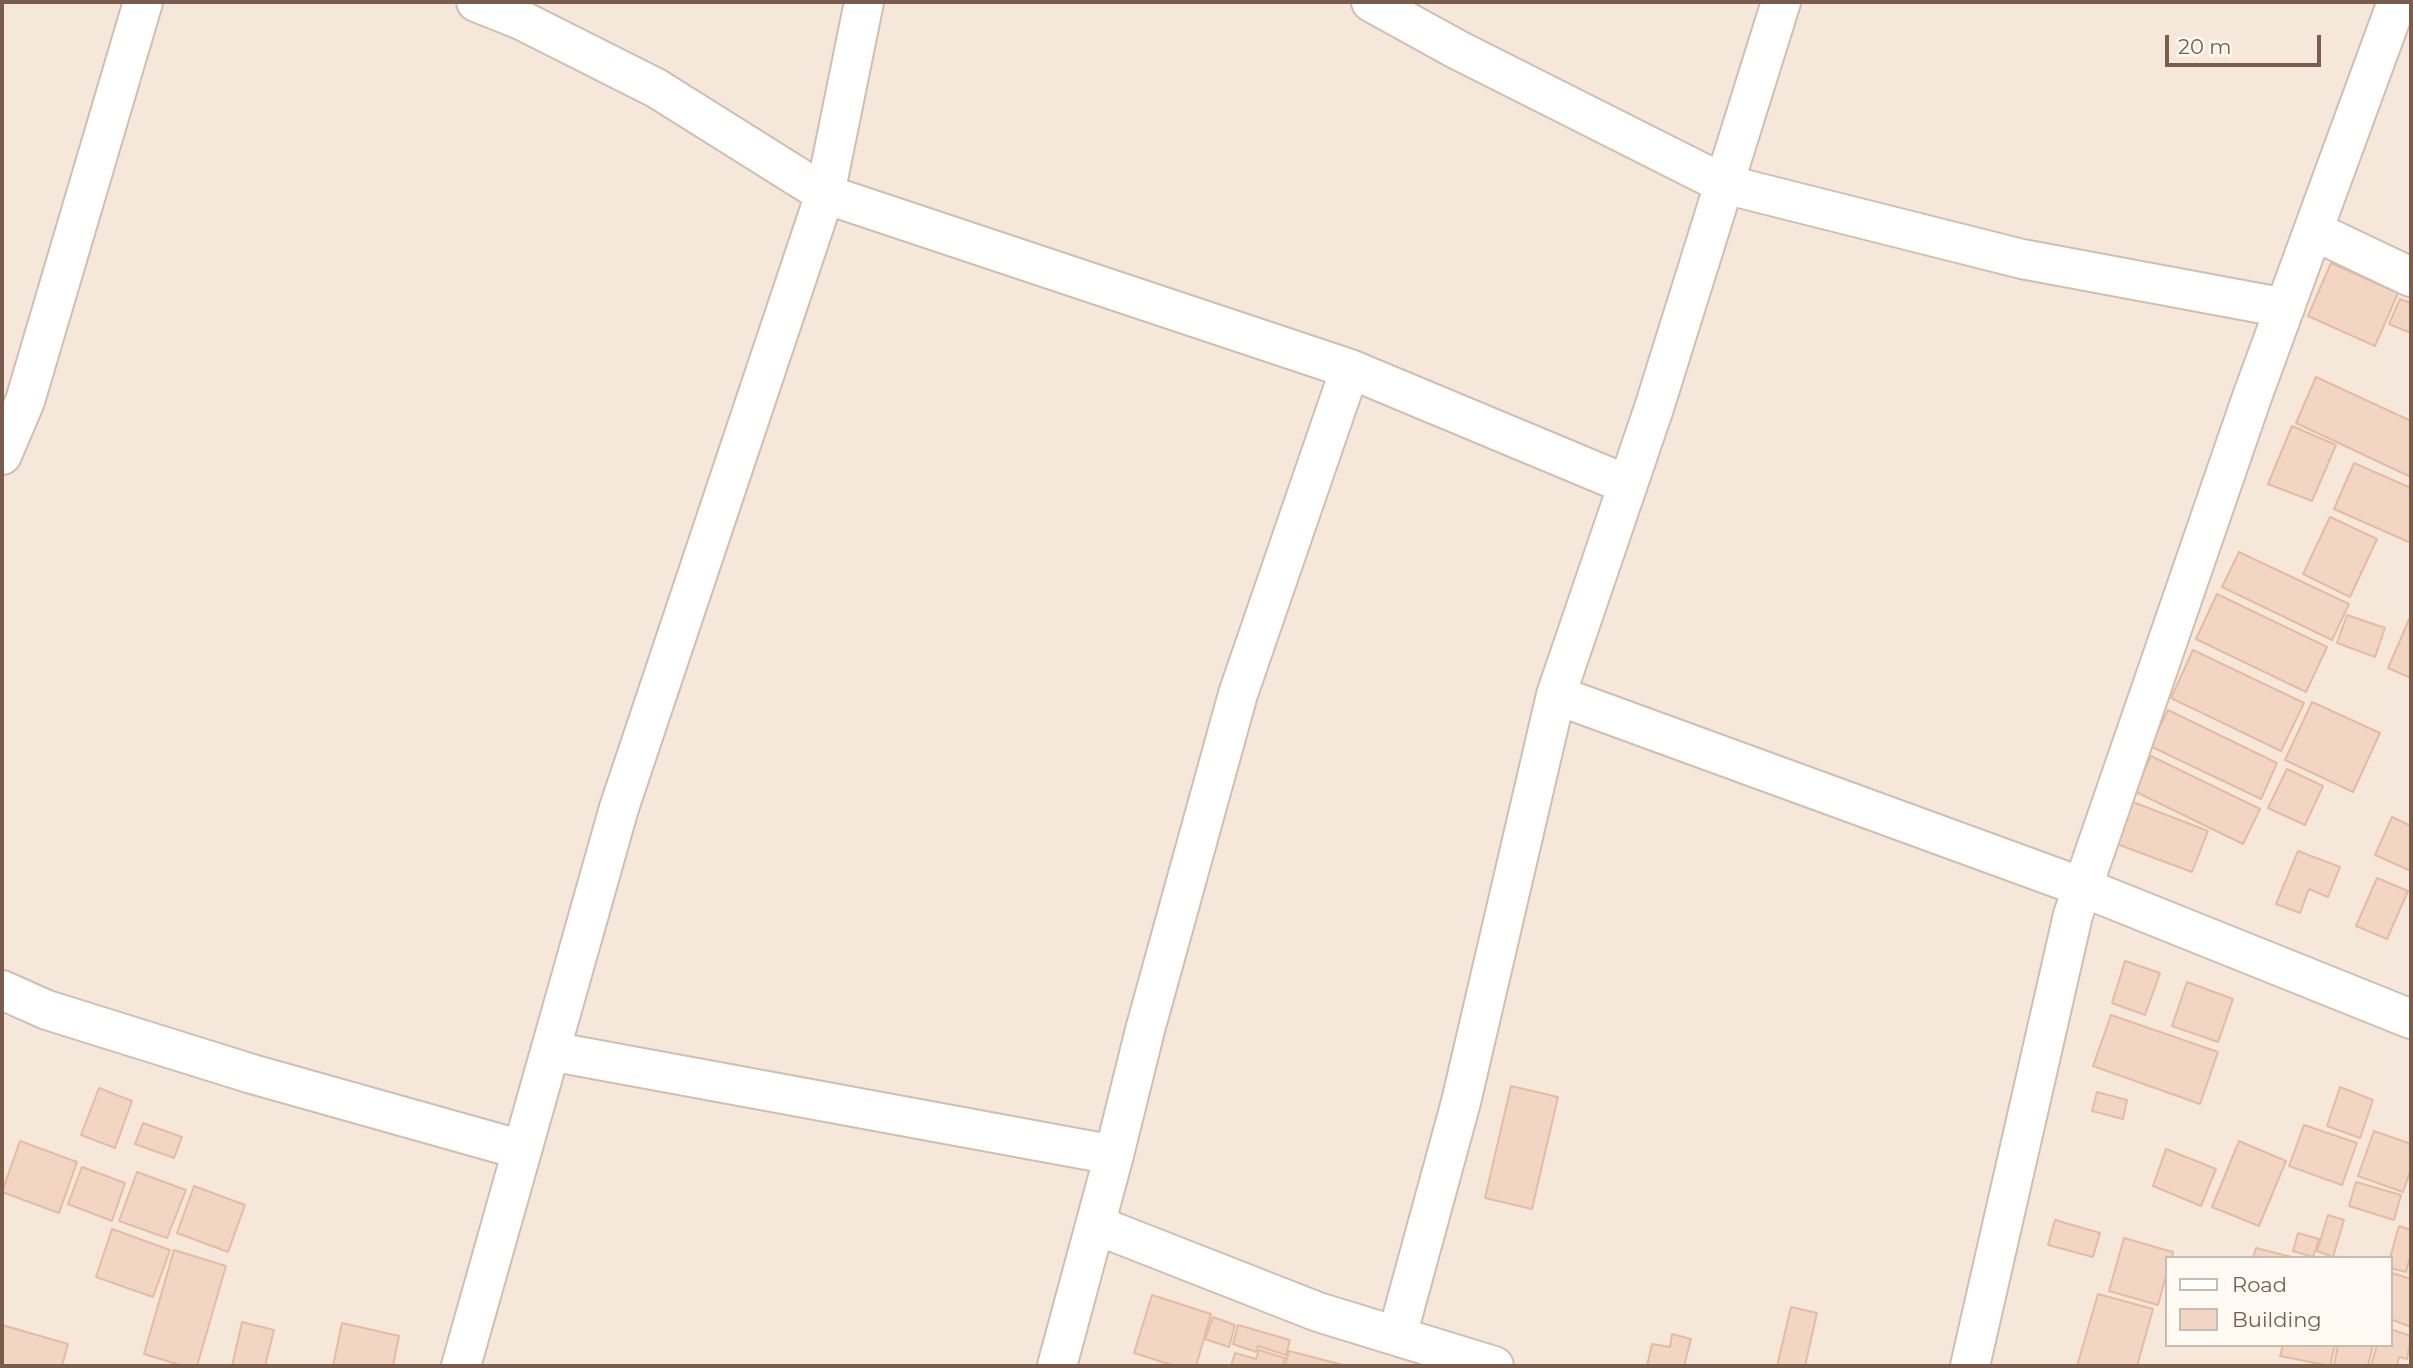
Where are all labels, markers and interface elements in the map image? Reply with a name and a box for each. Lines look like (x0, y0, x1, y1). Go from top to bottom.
scale bar (2168, 21, 2324, 65)
text: 20 m (2178, 34, 2232, 59)
legend (2164, 1256, 2392, 1347)
text: Road (2232, 1272, 2287, 1297)
text: Building (2232, 1307, 2322, 1332)

